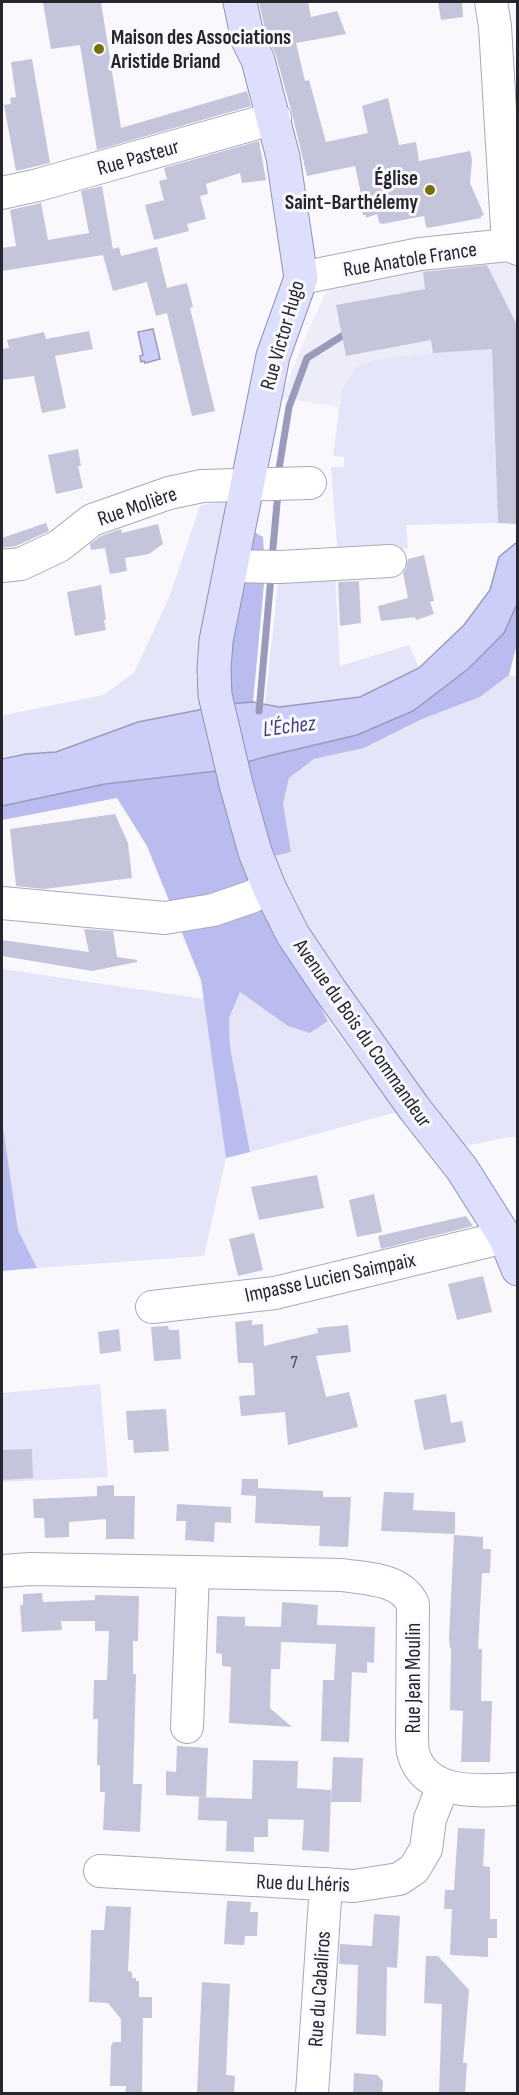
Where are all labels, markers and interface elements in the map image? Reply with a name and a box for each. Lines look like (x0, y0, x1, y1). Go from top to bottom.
place label: Maison des Associations Aristide Briand (110, 25, 291, 74)
marker: Maison des Associations Aristide Briand (92, 42, 106, 56)
street label: Rue Pasteur (94, 134, 182, 181)
place label: Église Saint-Barthélemy (285, 166, 418, 215)
marker: Église Saint-Barthélemy (423, 183, 437, 197)
street label: Rue Anatole France (342, 237, 479, 282)
street label: Rue Victor Hugo (255, 278, 310, 393)
street label: Rue Molière (94, 481, 180, 532)
water label: L'Échez (261, 710, 318, 743)
street label: Avenue du Bois du Commandeur (288, 934, 437, 1132)
street label: Impasse Lucien Saimpaix (243, 1247, 418, 1308)
house number: 7 (290, 1352, 298, 1373)
street label: Rue Jean Moulin (401, 1623, 426, 1733)
street label: Rue du Lhéris (256, 1869, 350, 1898)
street label: Rue du Cabaliros (303, 1930, 336, 2048)

